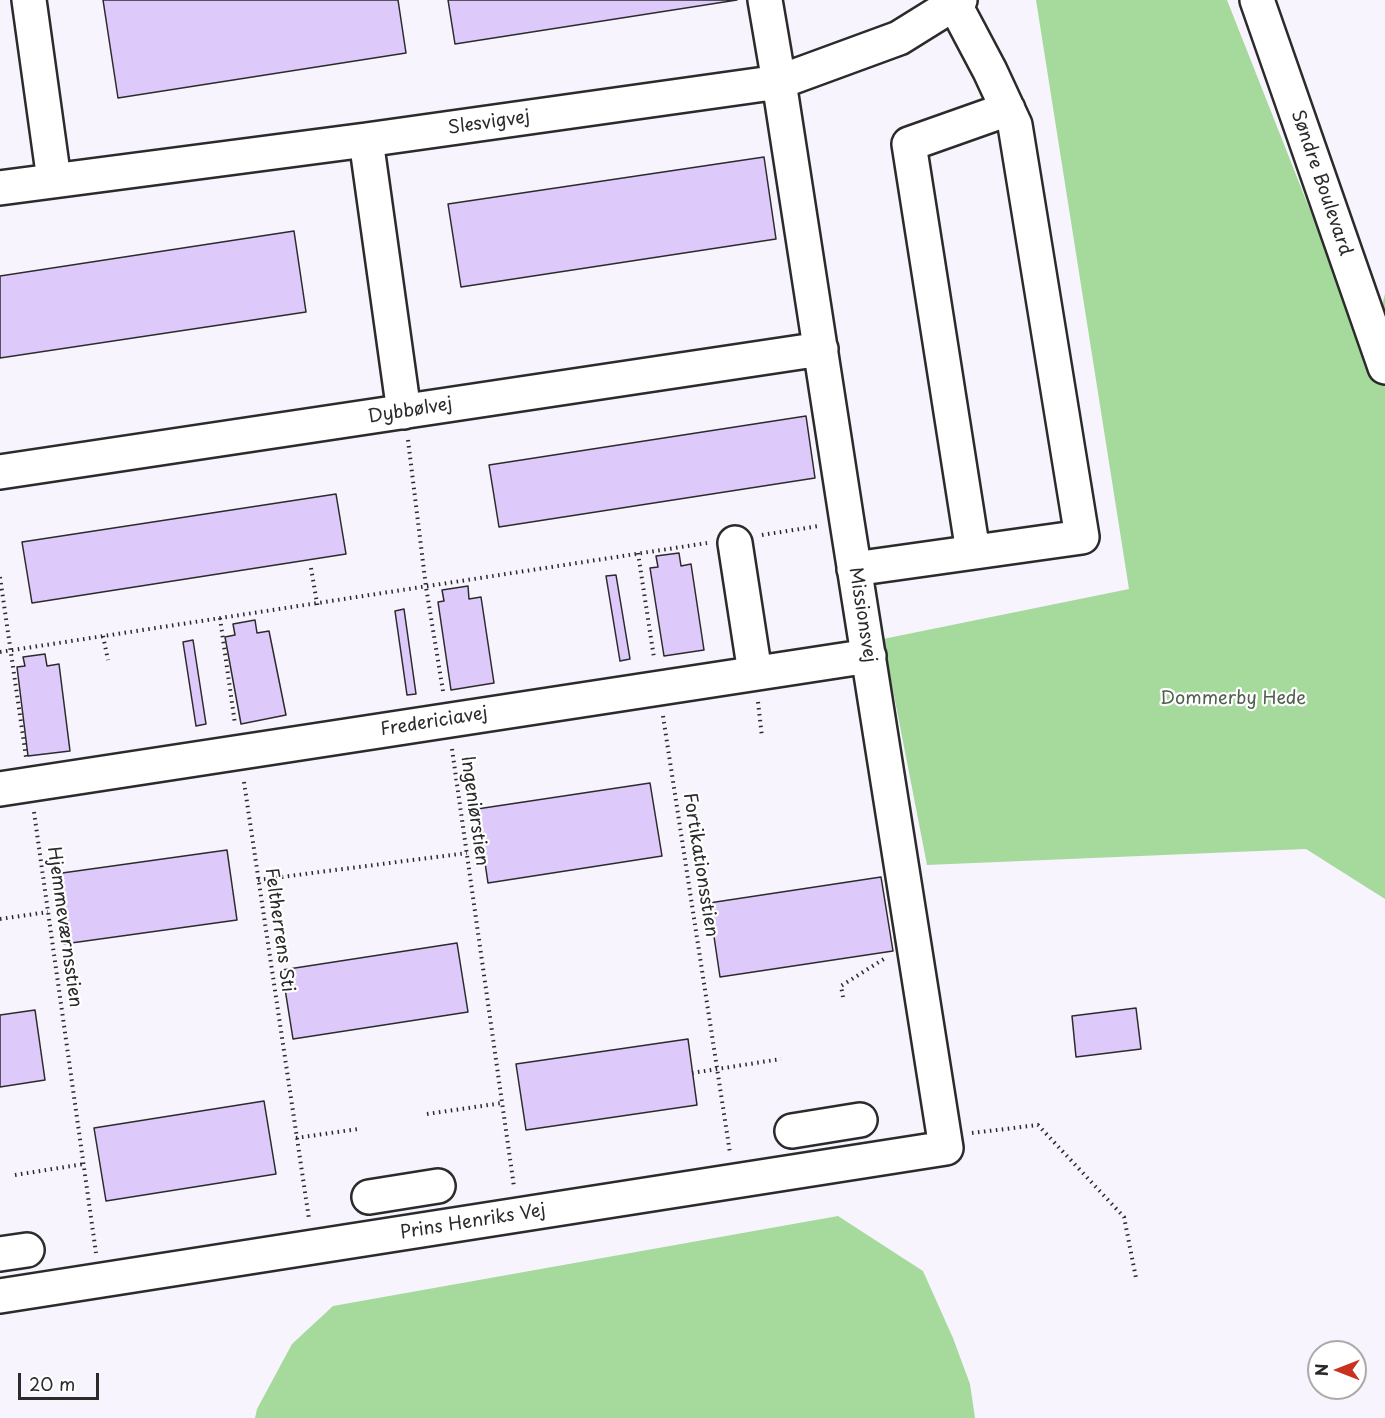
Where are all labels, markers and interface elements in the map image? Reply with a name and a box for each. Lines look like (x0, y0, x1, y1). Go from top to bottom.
street label: Slesvigvej (447, 107, 531, 139)
street label: Søndre Boulevard (1286, 108, 1356, 258)
street label: Dybbølvej (366, 394, 454, 428)
street label: Missionsvej (844, 566, 880, 664)
park label: Dommerby Hede (1160, 688, 1306, 710)
street label: Fredericiavej (379, 703, 489, 741)
street label: Ingeniørstien (456, 755, 492, 867)
street label: Fortikationsstien (678, 791, 722, 939)
street label: Hjemmeværnsstien (42, 845, 86, 1009)
street label: Feltherrens Sti (260, 867, 298, 993)
street label: Prins Henriks Vej (399, 1200, 547, 1244)
north arrow (1307, 1340, 1367, 1400)
scale bar (21, 1361, 102, 1399)
text: N (1309, 1364, 1333, 1376)
text: 20 m (29, 1370, 75, 1397)

